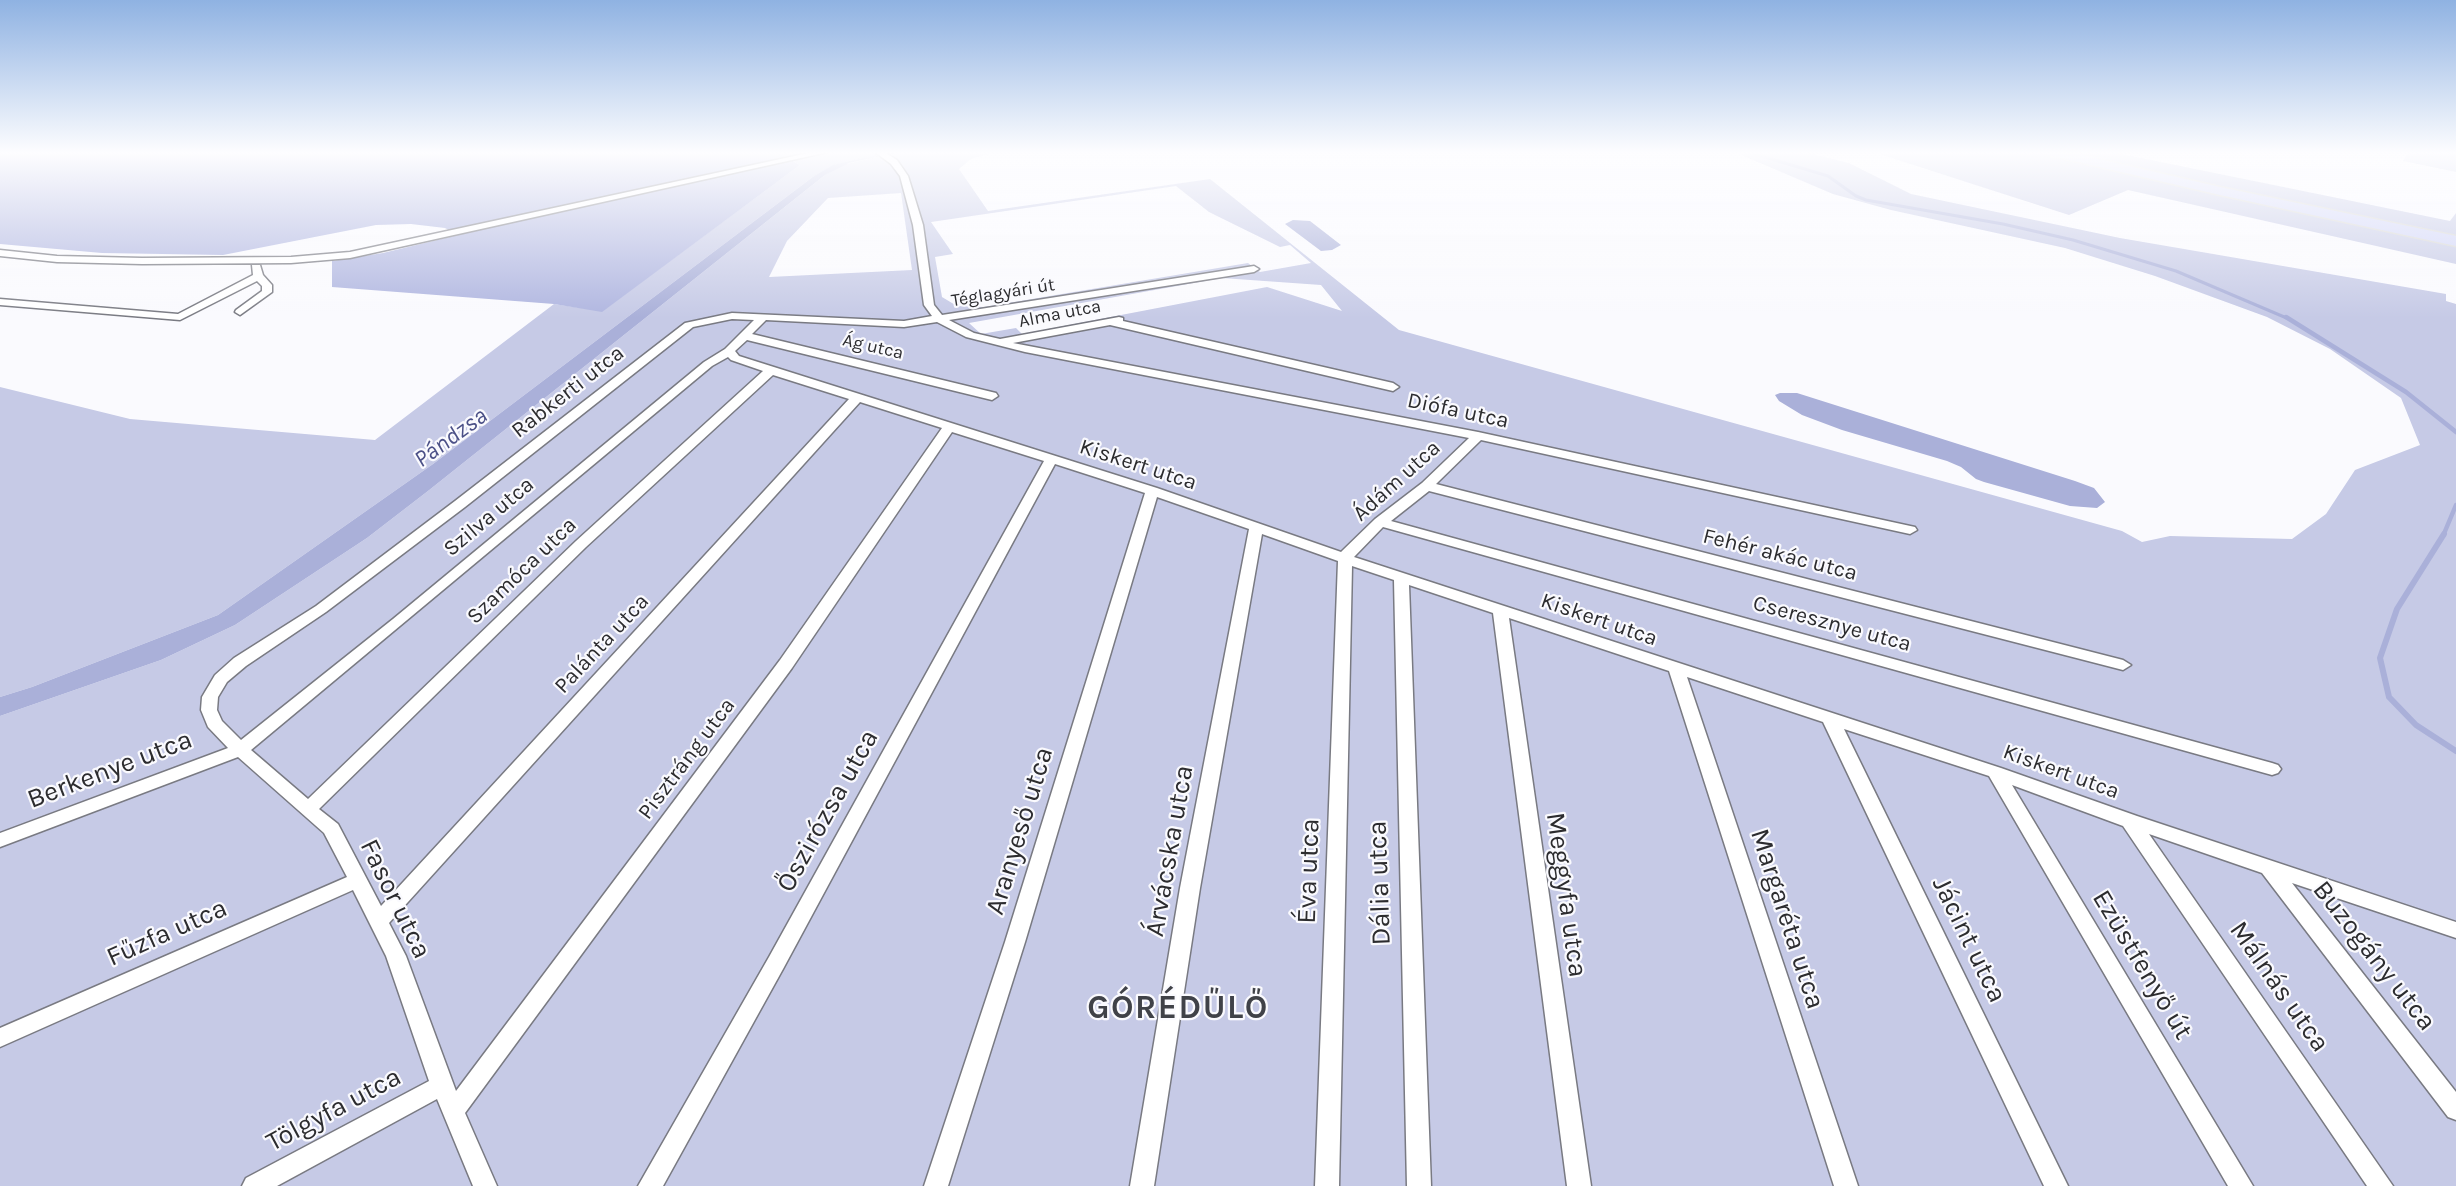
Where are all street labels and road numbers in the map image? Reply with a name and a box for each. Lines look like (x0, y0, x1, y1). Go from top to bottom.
street label: Téglagyári út (950, 274, 1056, 312)
street label: Alma utca (1017, 295, 1103, 333)
street label: Ág utca (841, 330, 905, 364)
street label: Rabkerti utca (507, 340, 629, 444)
street label: Diófa utca (1405, 387, 1511, 435)
street label: Kiskert utca (1076, 434, 1200, 496)
street label: Ádám utca (1348, 435, 1446, 527)
street label: Szilva utca (438, 472, 540, 562)
street label: Szamóca utca (462, 512, 582, 630)
street label: Fehér akác utca (1700, 523, 1860, 587)
street label: Kiskert utca (1537, 588, 1661, 652)
street label: Palánta utca (549, 589, 655, 699)
street label: Cseresznye utca (1750, 590, 1914, 658)
street label: Pisztráng utca (633, 693, 741, 825)
street label: Berkenye utca (23, 724, 197, 816)
street label: Őszirózsa utca (770, 724, 886, 898)
street label: Kiskert utca (1999, 739, 2123, 805)
street label: Aranyeső utca (979, 743, 1061, 919)
street label: Árvácska utca (1139, 763, 1201, 939)
street label: Meggyfa utca (1538, 811, 1594, 979)
street label: Éva utca (1291, 818, 1327, 924)
street label: Dália utca (1362, 820, 1398, 946)
street label: Margaréta utca (1743, 825, 1831, 1013)
street label: Fasor utca (352, 834, 438, 964)
street label: Jácint utca (1925, 872, 2013, 1008)
street label: Buzogány utca (2305, 875, 2443, 1037)
street label: Ezüstfenyő út (2085, 885, 2199, 1045)
street label: Fűzfa utca (102, 892, 232, 974)
street label: Málnás utca (2222, 915, 2336, 1059)
street label: Tölgyfa utca (261, 1061, 407, 1159)

